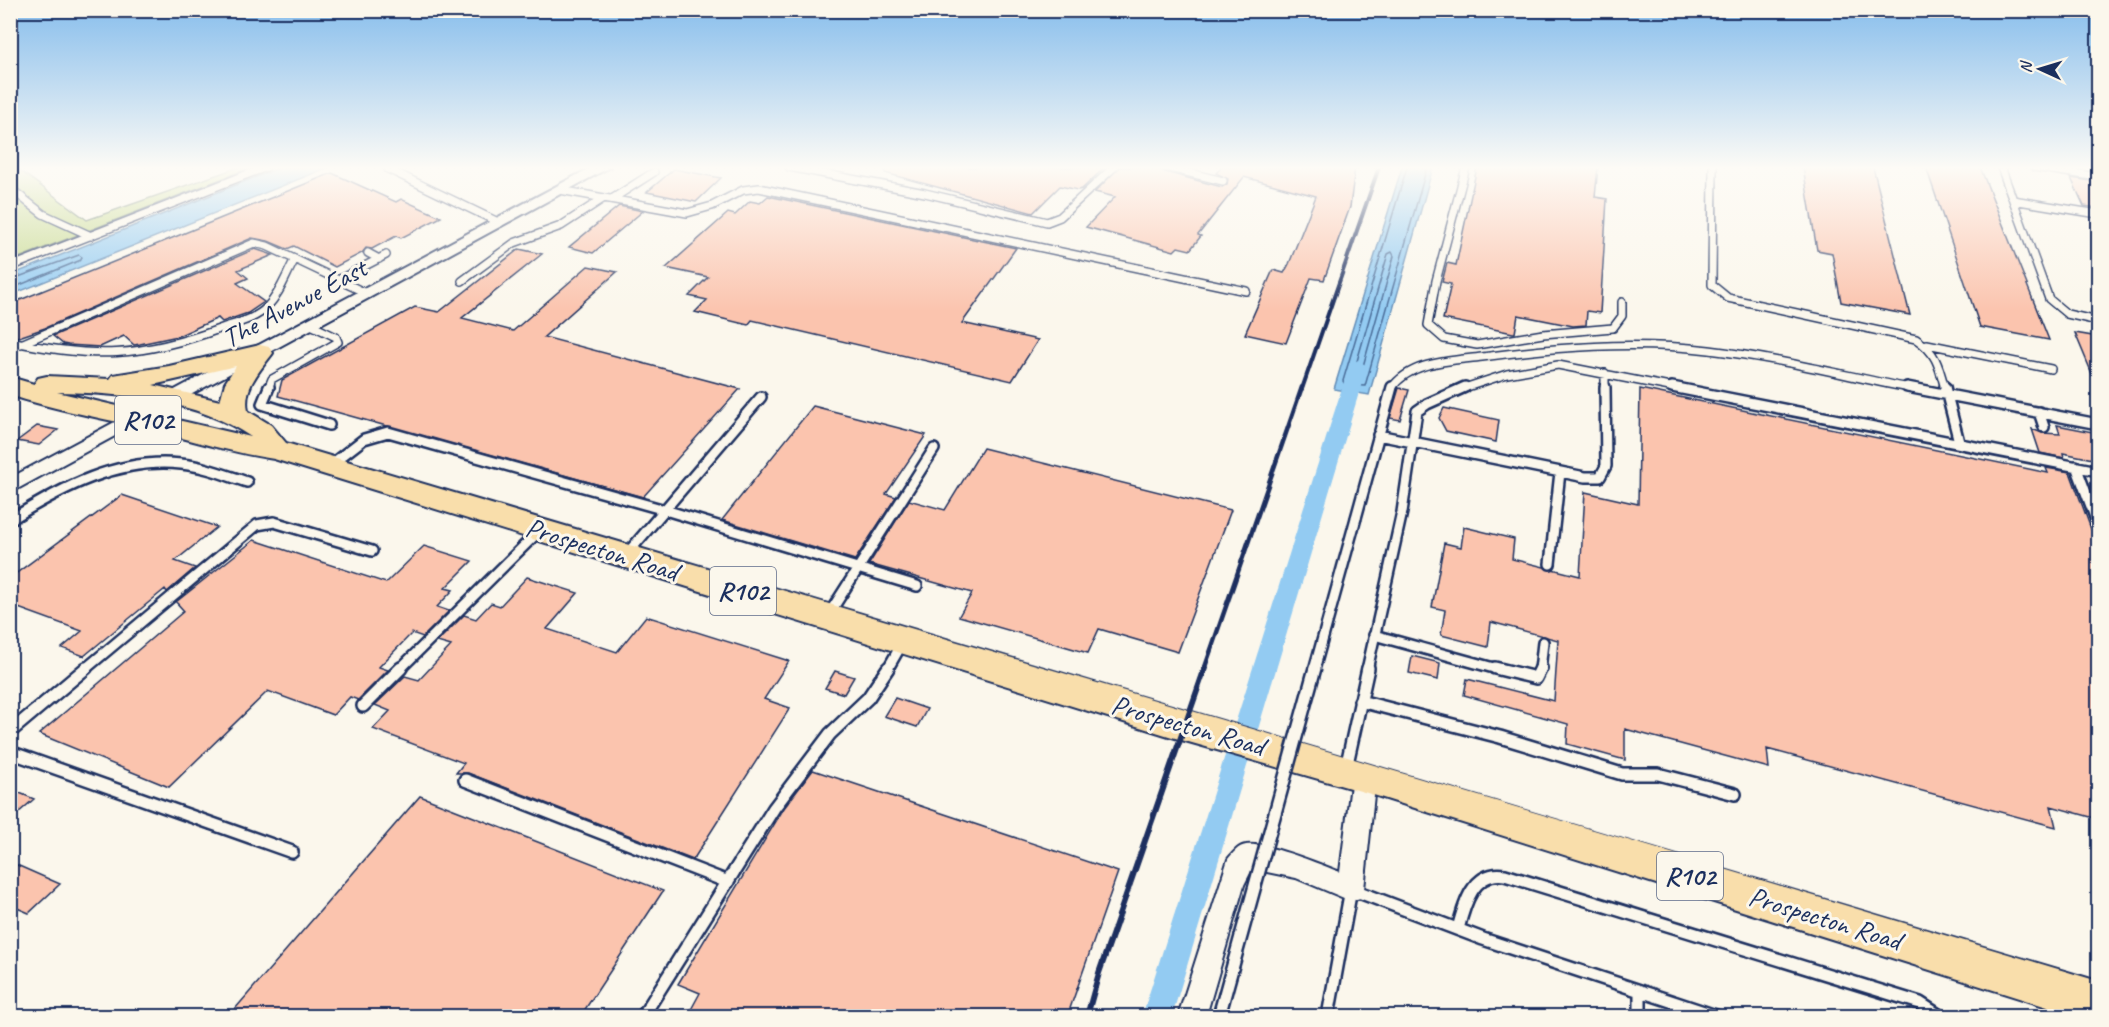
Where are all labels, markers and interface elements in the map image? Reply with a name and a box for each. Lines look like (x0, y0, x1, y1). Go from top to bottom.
north arrow (2010, 39, 2070, 99)
text: N (2016, 59, 2037, 74)
street label: The Avenue East (216, 249, 375, 356)
road number: R102 (115, 396, 181, 444)
street label: Prospecton Road (522, 509, 686, 590)
road number: R102 (710, 567, 776, 615)
street label: Prospecton Road (1107, 686, 1272, 765)
road number: R102 (1657, 852, 1723, 900)
street label: Prospecton Road (1745, 878, 1909, 959)

